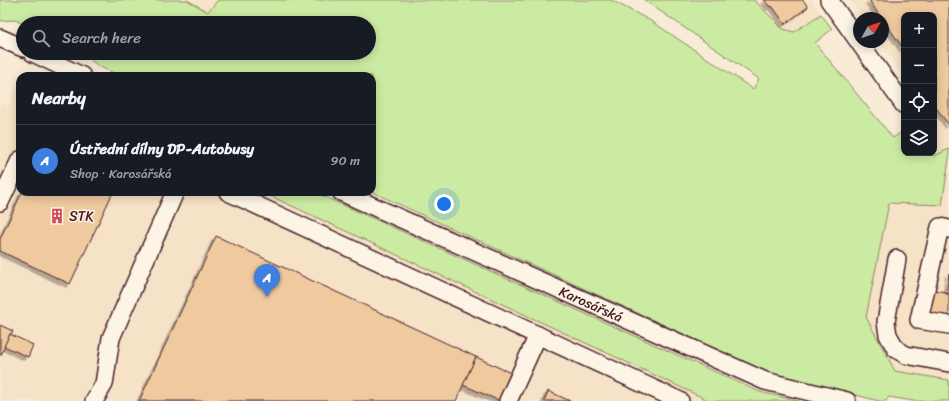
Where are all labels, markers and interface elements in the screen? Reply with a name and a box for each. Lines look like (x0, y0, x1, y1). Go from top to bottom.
north arrow (853, 12, 889, 48)
map controls (901, 12, 937, 156)
button: + (901, 12, 937, 48)
search box (16, 16, 376, 60)
text: Search here (62, 25, 141, 51)
icon: search (30, 27, 52, 49)
button: − (901, 48, 937, 84)
text: Nearby (32, 83, 86, 113)
button: locate (901, 84, 937, 120)
button: layers (901, 120, 937, 156)
text: Ústřední dílny DP-Autobusy (70, 136, 254, 162)
text: A (41, 149, 49, 172)
text: 90 m (330, 149, 360, 172)
text: Shop · Karosářská (70, 162, 172, 185)
your location (434, 194, 454, 214)
place label: STK (69, 204, 94, 229)
building icon: STK (48, 207, 66, 225)
pin: A (254, 264, 280, 297)
street label: Karosářská (555, 279, 627, 330)

